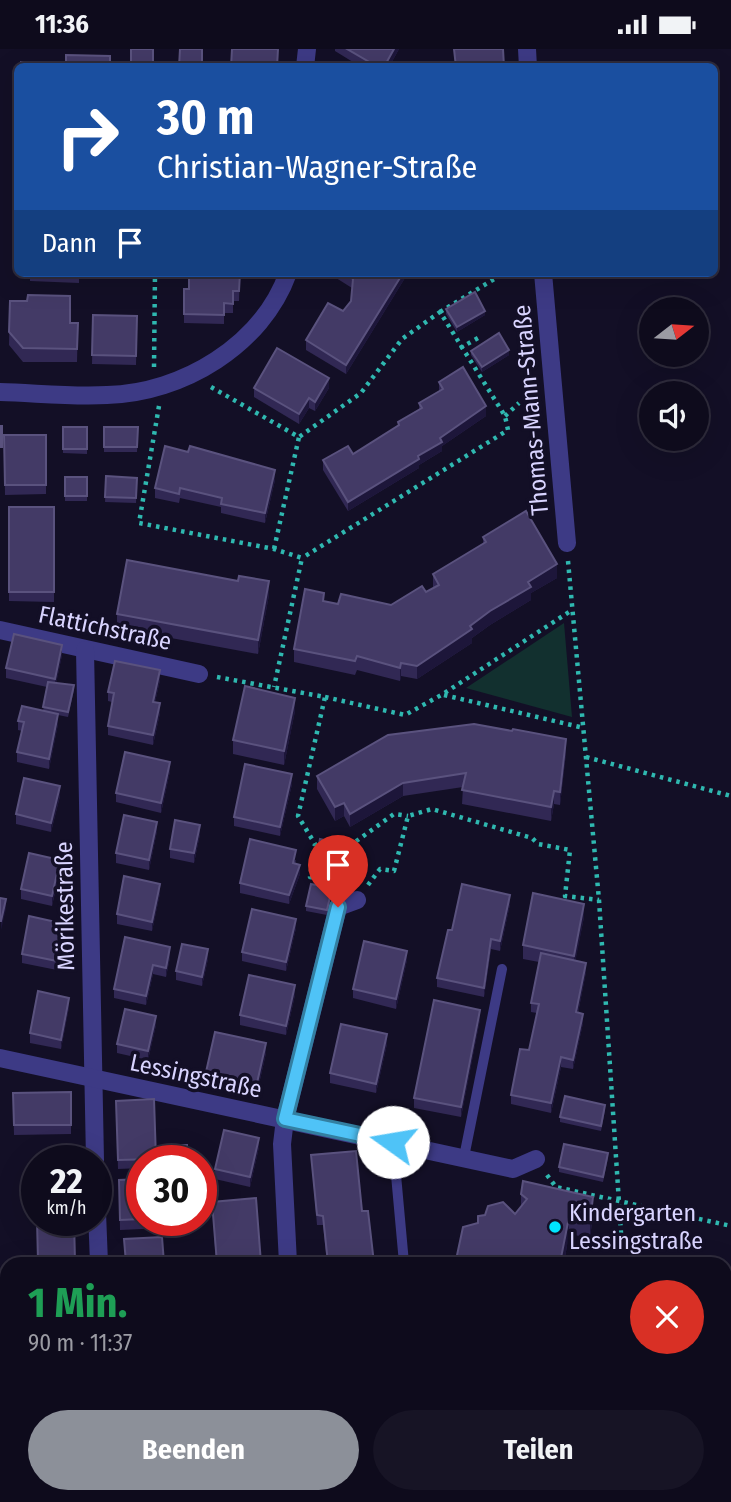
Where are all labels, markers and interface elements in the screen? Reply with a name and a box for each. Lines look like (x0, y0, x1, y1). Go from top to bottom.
text: 11:36 (35, 9, 89, 40)
text: 30 m (157, 88, 255, 147)
icon: right (42, 91, 133, 182)
text: Christian-Wagner-Straße (157, 148, 477, 186)
icon: arrive (111, 224, 149, 262)
text: Dann (42, 228, 97, 259)
north arrow (639, 297, 709, 367)
map controls (639, 297, 709, 451)
street label: Thomas-Mann-Straße (508, 304, 554, 516)
button: sound (639, 381, 709, 451)
street label: Flattichstraße (36, 600, 174, 656)
pin (308, 835, 368, 907)
street label: Mörikestraße (50, 841, 80, 971)
icon: arrive (319, 846, 357, 884)
street label: Lessingstraße (127, 1048, 265, 1104)
position arrow (356, 1105, 430, 1179)
speed limit sign: 30 (126, 1145, 217, 1236)
text: 22 (50, 1160, 83, 1202)
text: km/h (46, 1197, 87, 1219)
place label: Kindergarten Lessingstraße (569, 1199, 703, 1255)
marker: Kindergarten Lessingstraße (547, 1219, 563, 1235)
text: 1 Min. (28, 1278, 127, 1328)
button: close (630, 1280, 704, 1354)
text: 90 m · 11:37 (28, 1329, 132, 1357)
button: Beenden (28, 1410, 359, 1490)
button: Teilen (373, 1410, 704, 1490)

